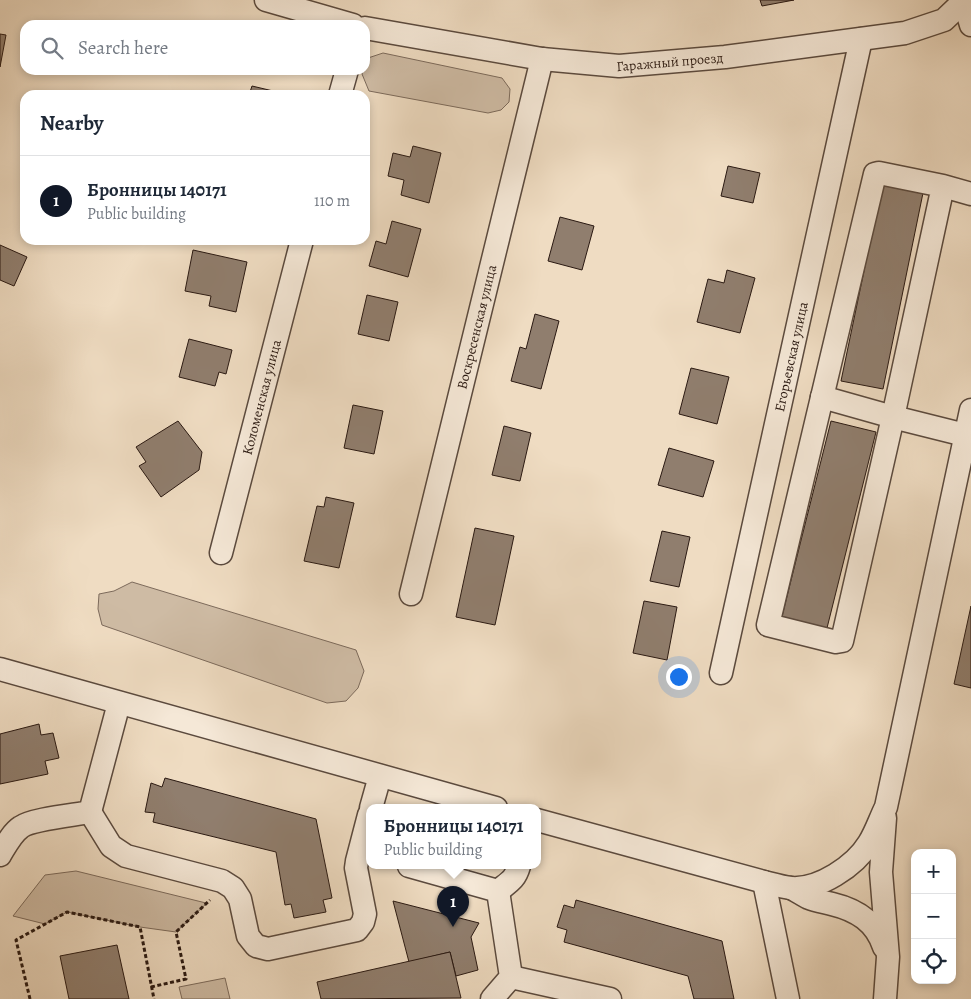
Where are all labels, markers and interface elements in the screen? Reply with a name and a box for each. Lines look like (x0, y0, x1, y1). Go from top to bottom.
search box (20, 20, 370, 75)
icon: search (38, 34, 66, 62)
text: Search here (78, 35, 168, 61)
street label: Гаражный проезд (616, 48, 724, 76)
text: Nearby (40, 109, 103, 137)
text: Бронницы 140171 (87, 177, 227, 203)
text: 1 (53, 190, 59, 212)
text: 110 m (314, 190, 350, 212)
text: Public building (87, 203, 186, 225)
street label: Воскресенская улица (452, 262, 501, 391)
street label: Егорьевская улица (770, 299, 813, 414)
street label: Коломенская улица (238, 337, 286, 457)
your location (666, 664, 692, 690)
popup (366, 804, 541, 869)
text: Бронницы 140171 (384, 813, 523, 839)
text: Public building (384, 839, 483, 861)
map controls (911, 849, 956, 984)
button: + (911, 849, 956, 894)
pin: 1 (437, 886, 469, 927)
button: − (911, 894, 956, 939)
button: locate (911, 939, 956, 984)

